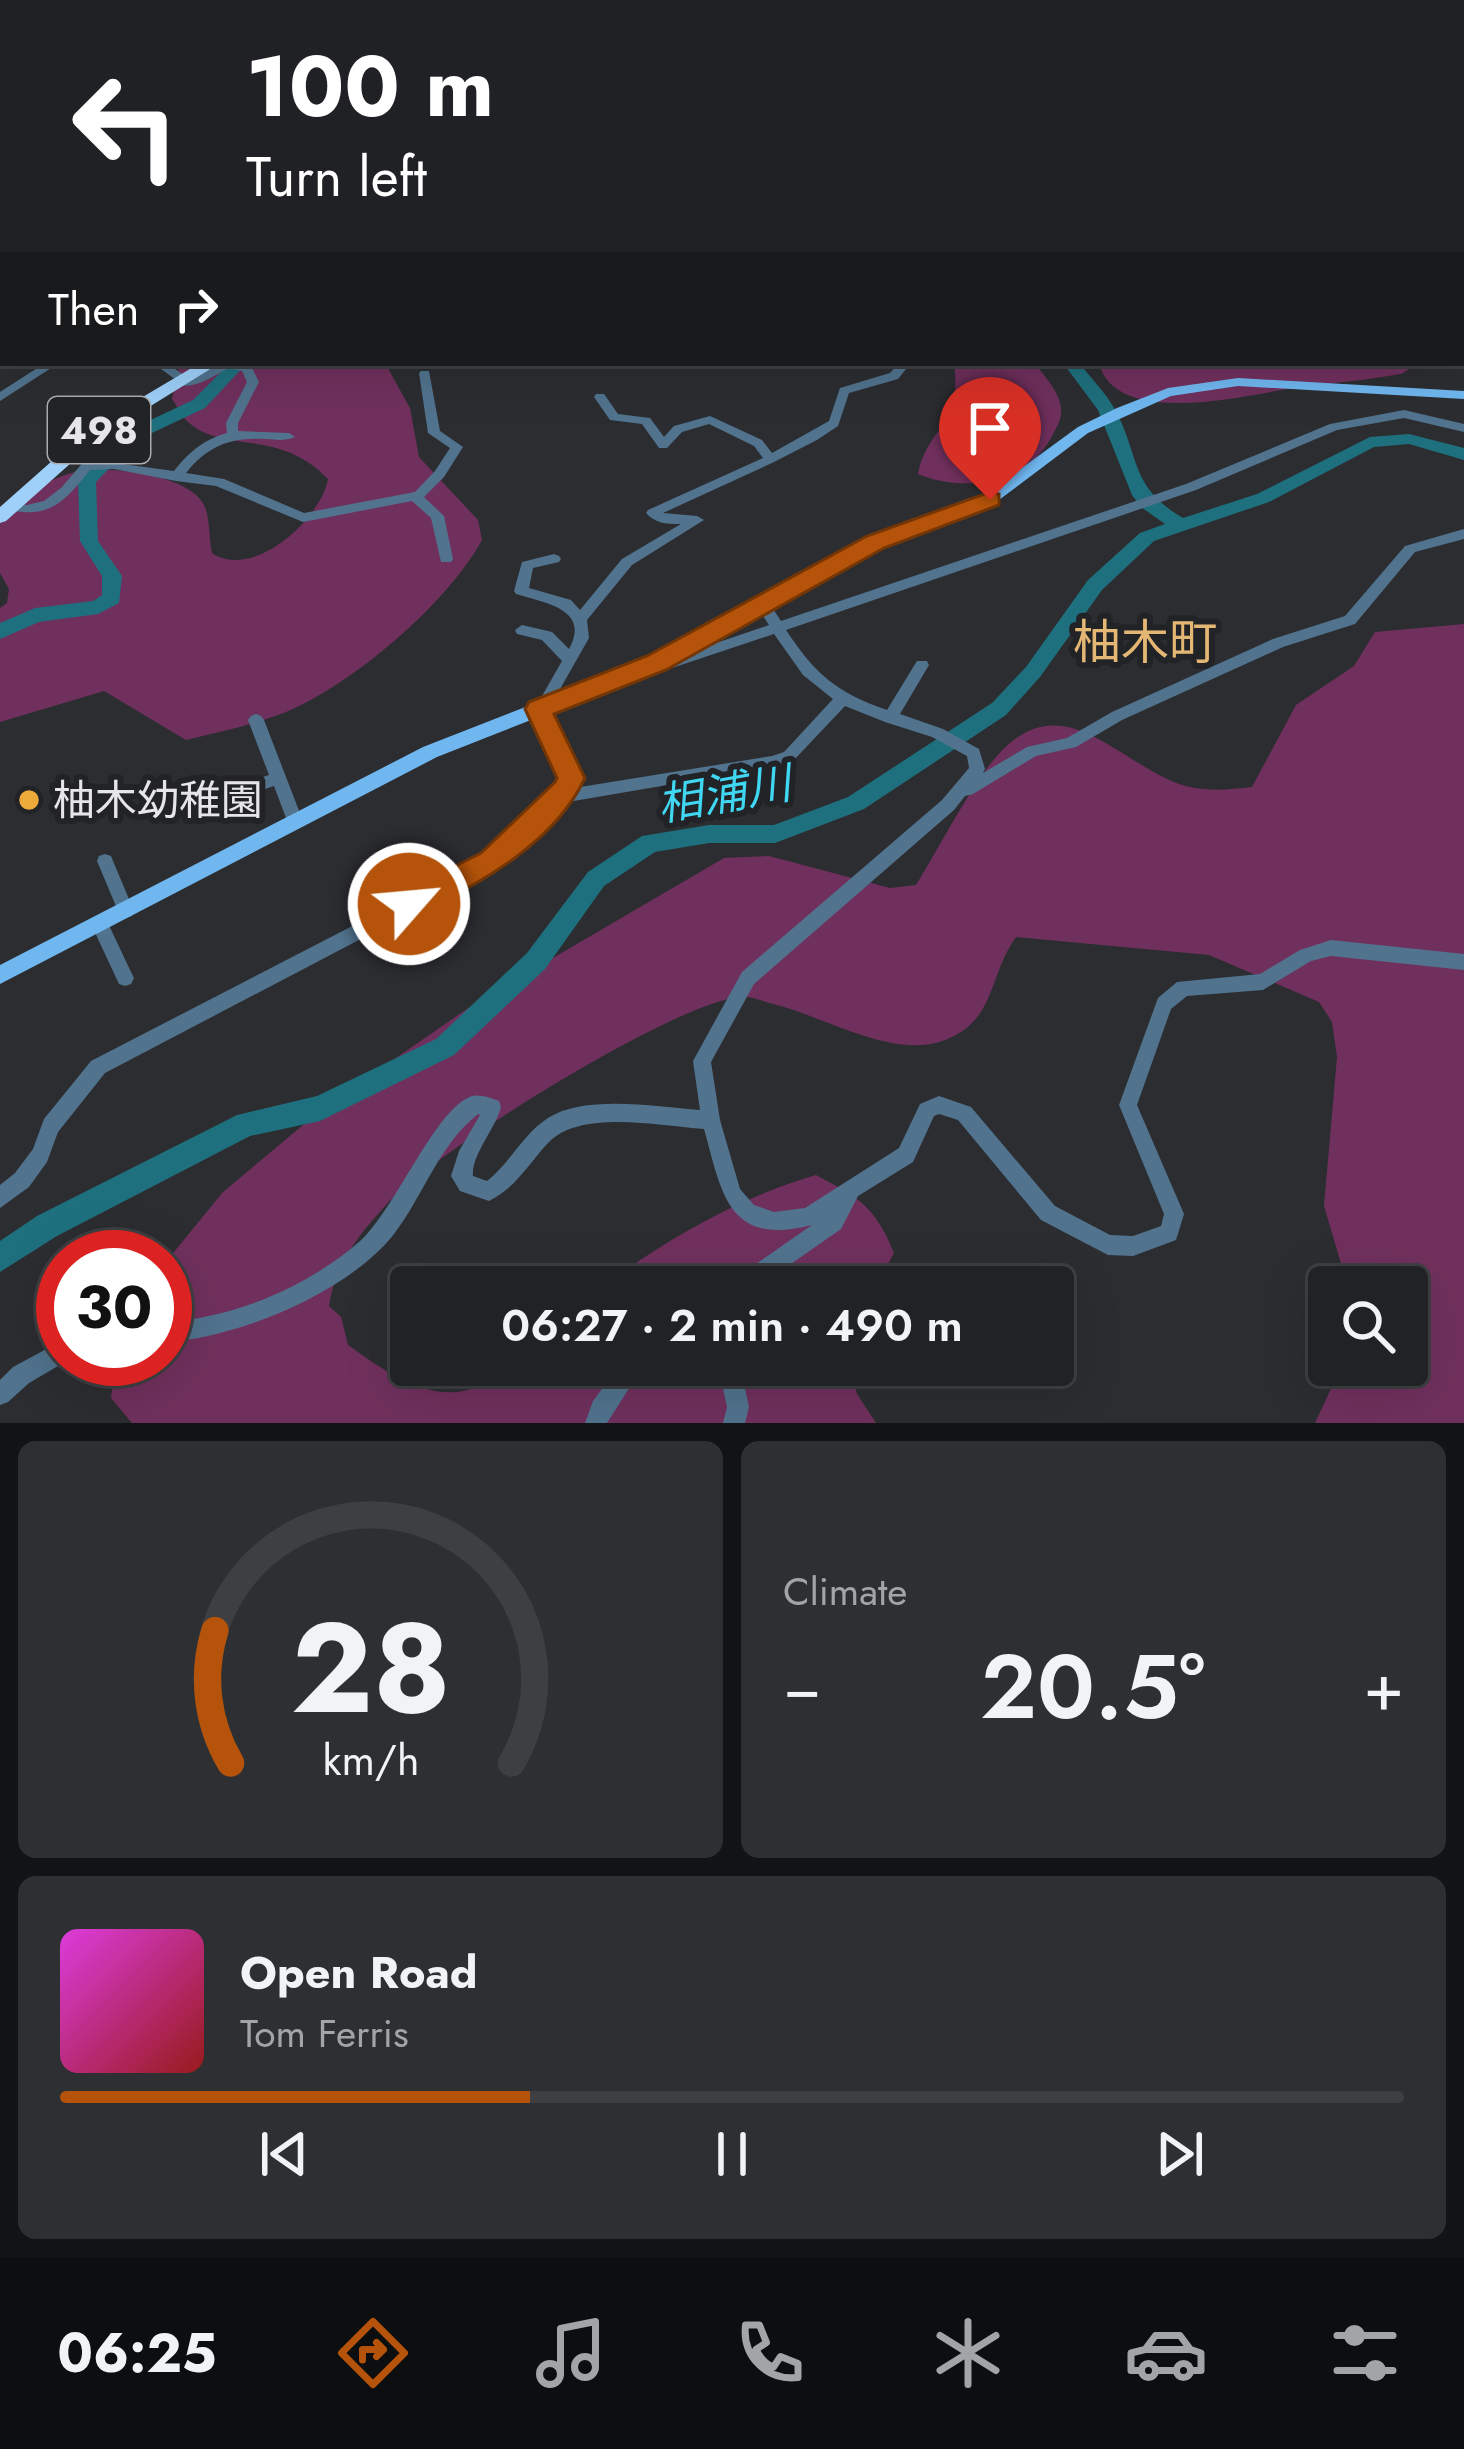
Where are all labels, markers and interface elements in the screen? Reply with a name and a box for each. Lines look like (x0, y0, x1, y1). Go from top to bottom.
text: 100 m (246, 26, 494, 148)
icon: left (48, 48, 204, 204)
text: Turn left (246, 138, 427, 216)
icon: right (163, 276, 229, 342)
text: Then (48, 277, 139, 342)
pin (939, 377, 1041, 500)
icon: arrive (957, 395, 1023, 461)
road number: 498 (48, 397, 150, 463)
district label: 柚木町 (1073, 608, 1217, 677)
water label: 相浦川 (652, 750, 800, 838)
place label: 柚木幼稚園 (53, 770, 263, 831)
marker: 柚木幼稚園 (16, 787, 42, 813)
position arrow (346, 841, 472, 967)
speed limit sign: 30 (36, 1230, 192, 1386)
map controls (1308, 1266, 1428, 1386)
button: search (1308, 1266, 1428, 1386)
text: 06:27 · 2 min · 490 m (501, 1293, 963, 1358)
text: Climate (783, 1563, 907, 1620)
text: 28 (290, 1578, 451, 1759)
text: 20.5° (980, 1622, 1205, 1752)
text: − (783, 1639, 822, 1735)
text: + (1363, 1639, 1404, 1735)
text: km/h (322, 1728, 419, 1790)
text: Open Road (240, 1940, 478, 2005)
text: Tom Ferris (240, 2005, 409, 2062)
icon: previous (251, 2121, 317, 2187)
icon: pause (699, 2121, 765, 2187)
icon: next (1147, 2121, 1213, 2187)
icon: directions (331, 2311, 415, 2395)
icon: music (529, 2311, 613, 2395)
icon: phone (728, 2311, 812, 2395)
icon: climate (926, 2311, 1010, 2395)
icon: car (1124, 2311, 1208, 2395)
icon: filters (1323, 2311, 1407, 2395)
text: 06:25 (57, 2314, 217, 2392)

